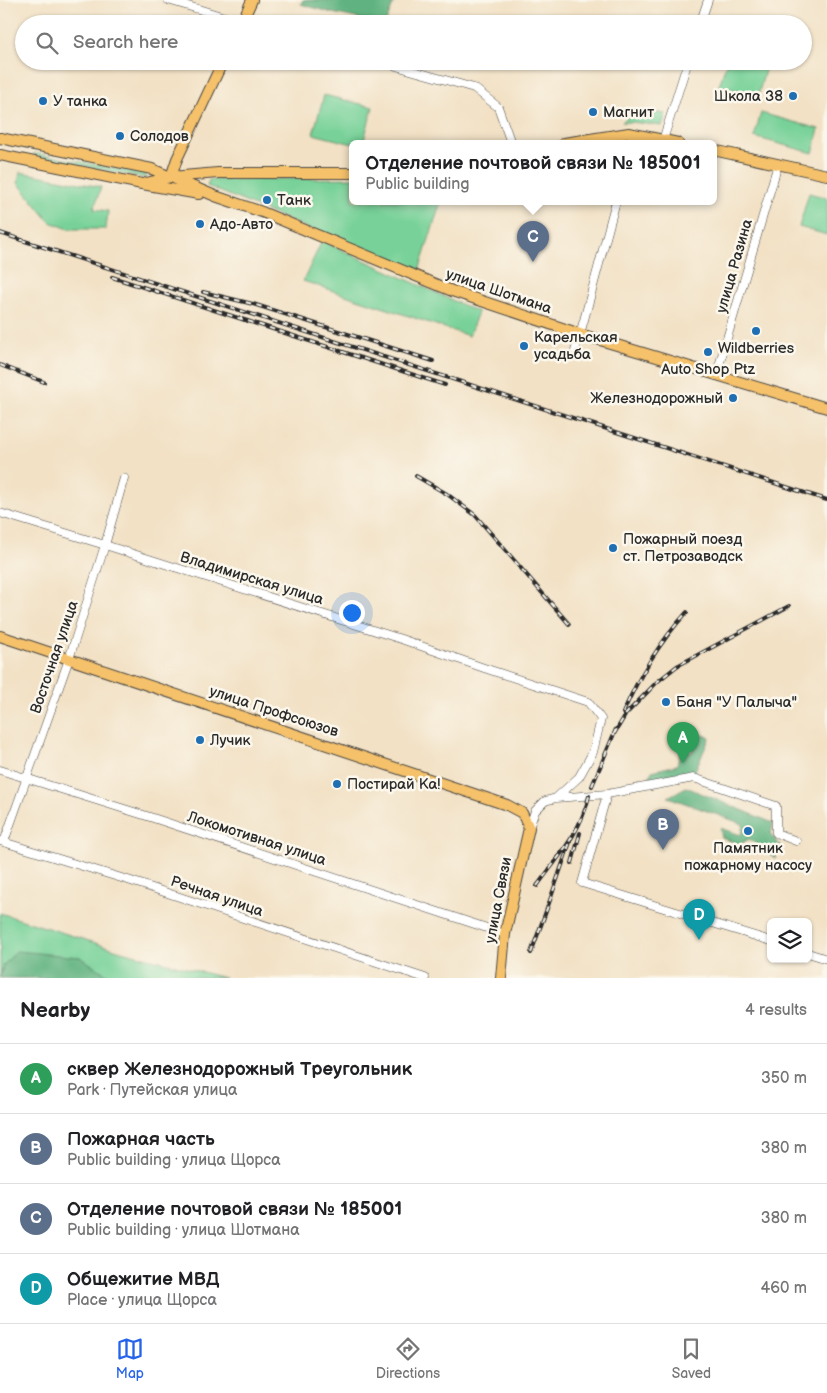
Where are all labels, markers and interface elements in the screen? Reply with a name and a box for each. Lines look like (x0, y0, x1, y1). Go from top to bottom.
search box (15, 15, 812, 70)
icon: search (33, 29, 61, 57)
text: Search here (73, 31, 178, 54)
place label: Школа 38 (714, 87, 783, 106)
marker: Школа 38 (787, 90, 799, 102)
place label: У танка (53, 92, 108, 111)
marker: У танка (37, 95, 49, 107)
place label: Магнит (603, 103, 654, 122)
marker: Магнит (587, 106, 599, 118)
place label: Солодов (130, 127, 189, 146)
marker: Солодов (114, 130, 126, 142)
popup (349, 140, 717, 205)
text: Отделение почтовой связи № 185001 (365, 152, 701, 175)
text: Public building (365, 175, 470, 194)
place label: Танк (277, 191, 311, 210)
marker: Танк (261, 194, 273, 206)
place label: Адо-Авто (209, 215, 273, 234)
street label: улица Разина (712, 217, 757, 315)
marker: Адо-Авто (194, 218, 206, 230)
pin: C (517, 221, 549, 262)
street label: улица Шотмана (443, 264, 554, 319)
marker: Wildberries (750, 325, 762, 337)
place label: Карельская усадьба (534, 328, 618, 364)
place label: Wildberries (718, 339, 795, 358)
marker: Карельская усадьба (518, 340, 530, 352)
marker: Auto Shop Ptz (702, 346, 714, 358)
place label: Auto Shop Ptz (661, 360, 756, 379)
place label: Железнодорожный (590, 389, 723, 408)
marker: Железнодорожный (727, 392, 739, 404)
place label: Пожарный поезд ст. Петрозаводск (623, 530, 743, 566)
marker: Пожарный поезд ст. Петрозаводск (607, 542, 619, 554)
street label: Владимирская улица (178, 548, 326, 609)
street label: Восточная улица (26, 598, 83, 716)
your location (339, 600, 365, 626)
street label: улица Профсоюзов (207, 682, 341, 741)
place label: Баня "У Палыча" (676, 693, 797, 712)
marker: Баня "У Палыча" (660, 696, 672, 708)
pin: A (667, 722, 699, 763)
place label: Лучик (209, 731, 251, 750)
marker: Лучик (194, 734, 206, 746)
place label: Постирай Ка! (347, 775, 440, 794)
marker: Постирай Ка! (331, 778, 343, 790)
street label: Локомотивная улица (184, 807, 329, 870)
pin: B (647, 809, 679, 850)
marker: Памятник пожарному насосу (742, 825, 754, 837)
place label: Памятник пожарному насосу (684, 839, 812, 875)
street label: улица Связи (481, 855, 516, 945)
street label: Речная улица (168, 872, 266, 921)
pin: D (683, 899, 715, 940)
map controls (767, 918, 812, 963)
button: layers (767, 918, 812, 963)
text: Nearby (20, 998, 90, 1023)
text: 4 results (745, 1001, 807, 1020)
text: сквер Железнодорожный Треугольник (67, 1058, 412, 1081)
text: A (31, 1069, 41, 1088)
text: 350 m (761, 1069, 807, 1088)
text: Park · Путейская улица (67, 1081, 237, 1100)
text: Пожарная часть (67, 1128, 215, 1151)
text: B (30, 1139, 42, 1158)
text: 380 m (761, 1139, 807, 1158)
text: Public building · улица Щорса (67, 1151, 281, 1170)
text: Отделение почтовой связи № 185001 (67, 1198, 402, 1221)
text: C (30, 1209, 42, 1228)
text: 380 m (761, 1209, 807, 1228)
text: Public building · улица Шотмана (67, 1221, 300, 1240)
text: Общежитие МВД (67, 1268, 219, 1291)
text: D (30, 1279, 42, 1298)
text: 460 m (761, 1279, 807, 1298)
text: Place · улица Щорса (67, 1291, 217, 1310)
tab: Map (116, 1335, 144, 1382)
tab: Directions (376, 1335, 440, 1382)
tab: Saved (672, 1335, 711, 1382)

